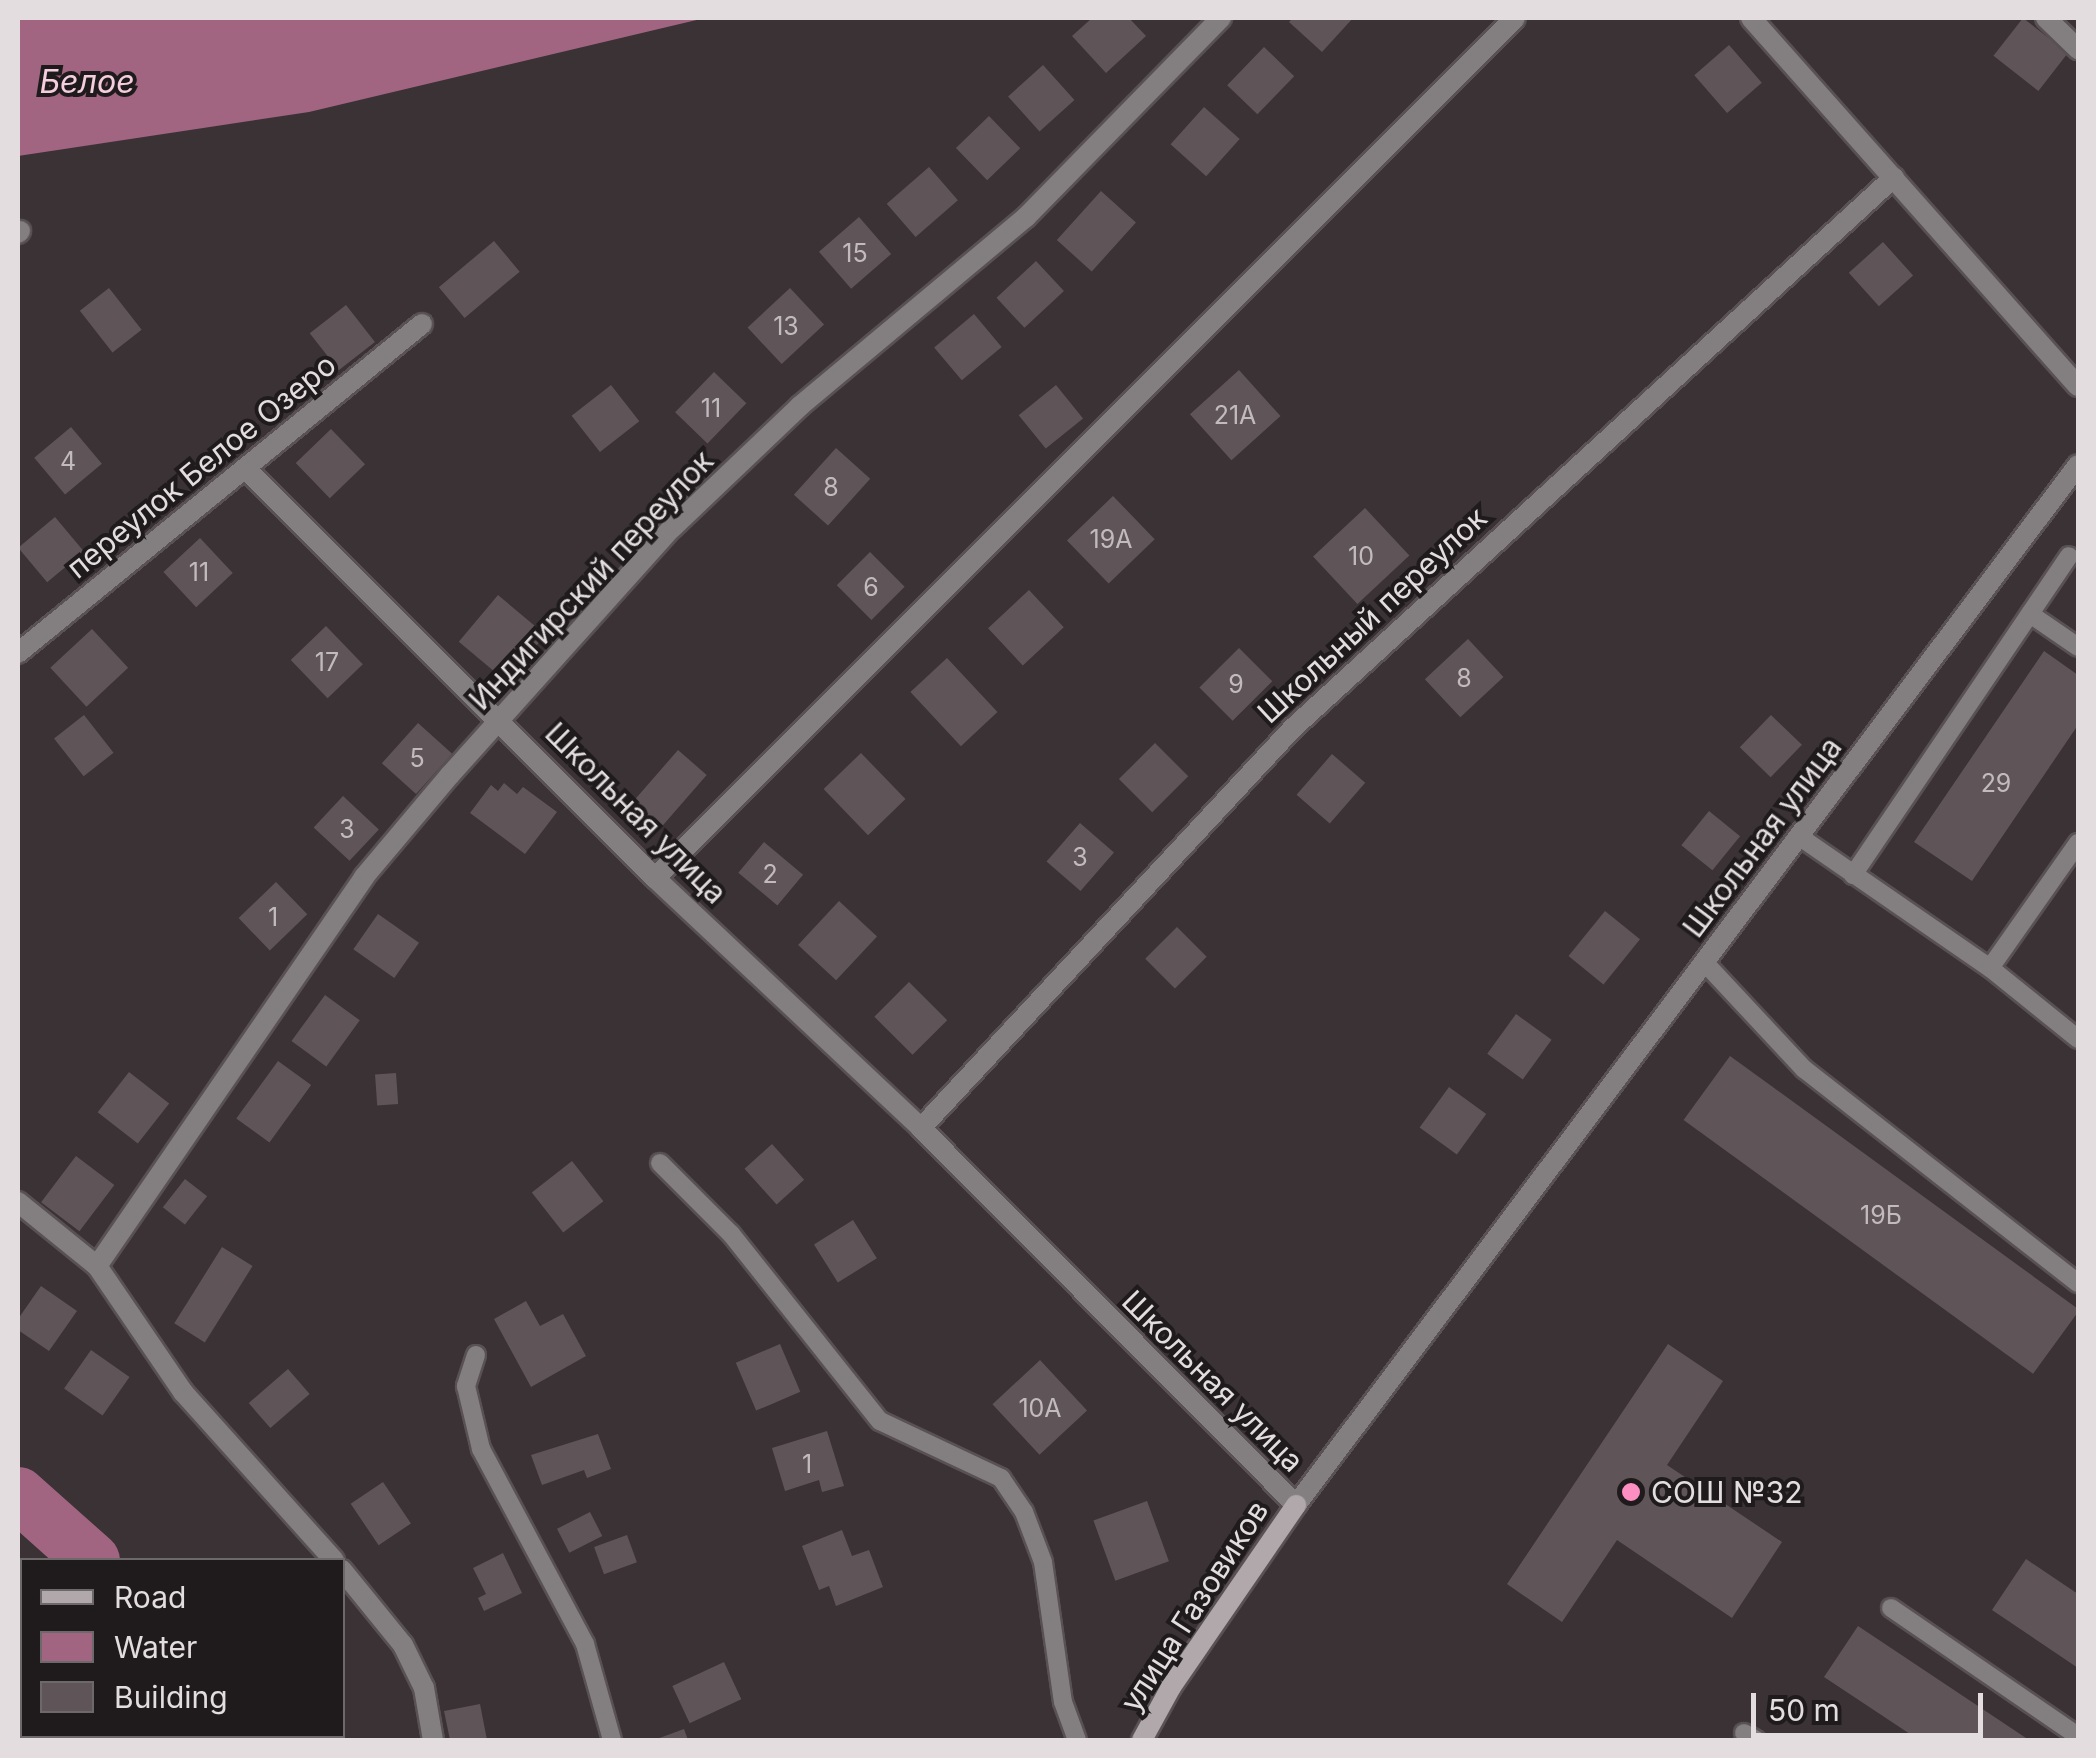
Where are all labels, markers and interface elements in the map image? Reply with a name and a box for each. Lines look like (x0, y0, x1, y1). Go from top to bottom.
water label: Белое (39, 63, 135, 101)
house number: 15 (842, 238, 868, 268)
house number: 13 (773, 311, 799, 341)
street label: переулок Белое Озеро (59, 346, 343, 586)
house number: 11 (701, 393, 721, 423)
house number: 21А (1214, 400, 1256, 430)
street label: Индигирский переулок (461, 443, 721, 717)
house number: 4 (60, 446, 76, 476)
house number: 8 (823, 472, 839, 502)
street label: Школьный переулок (1250, 500, 1494, 730)
house number: 19А (1090, 524, 1132, 554)
house number: 10 (1348, 541, 1374, 571)
house number: 11 (189, 557, 209, 587)
house number: 6 (863, 572, 879, 602)
house number: 17 (315, 647, 339, 677)
house number: 8 (1456, 663, 1472, 693)
house number: 9 (1228, 669, 1244, 699)
street label: Школьная улица (538, 715, 734, 911)
street label: Школьная улица (1675, 730, 1849, 944)
house number: 5 (409, 743, 425, 773)
house number: 29 (1981, 768, 2011, 798)
house number: 3 (339, 814, 355, 844)
house number: 3 (1072, 842, 1088, 872)
house number: 2 (762, 859, 778, 889)
house number: 1 (268, 902, 278, 932)
house number: 19Б (1860, 1200, 1902, 1230)
street label: Школьная улица (1115, 1283, 1311, 1479)
house number: 10А (1018, 1393, 1062, 1423)
house number: 1 (802, 1449, 812, 1479)
place label: СОШ №32 (1651, 1474, 1803, 1510)
marker: СОШ №32 (1620, 1481, 1642, 1503)
street label: улица Газовиков (1113, 1494, 1275, 1718)
legend (20, 1558, 345, 1738)
text: Road (114, 1579, 186, 1615)
text: Water (114, 1629, 197, 1665)
scale bar (1756, 1673, 1988, 1735)
text: Building (114, 1679, 228, 1715)
text: 50 m (1768, 1692, 1840, 1728)

